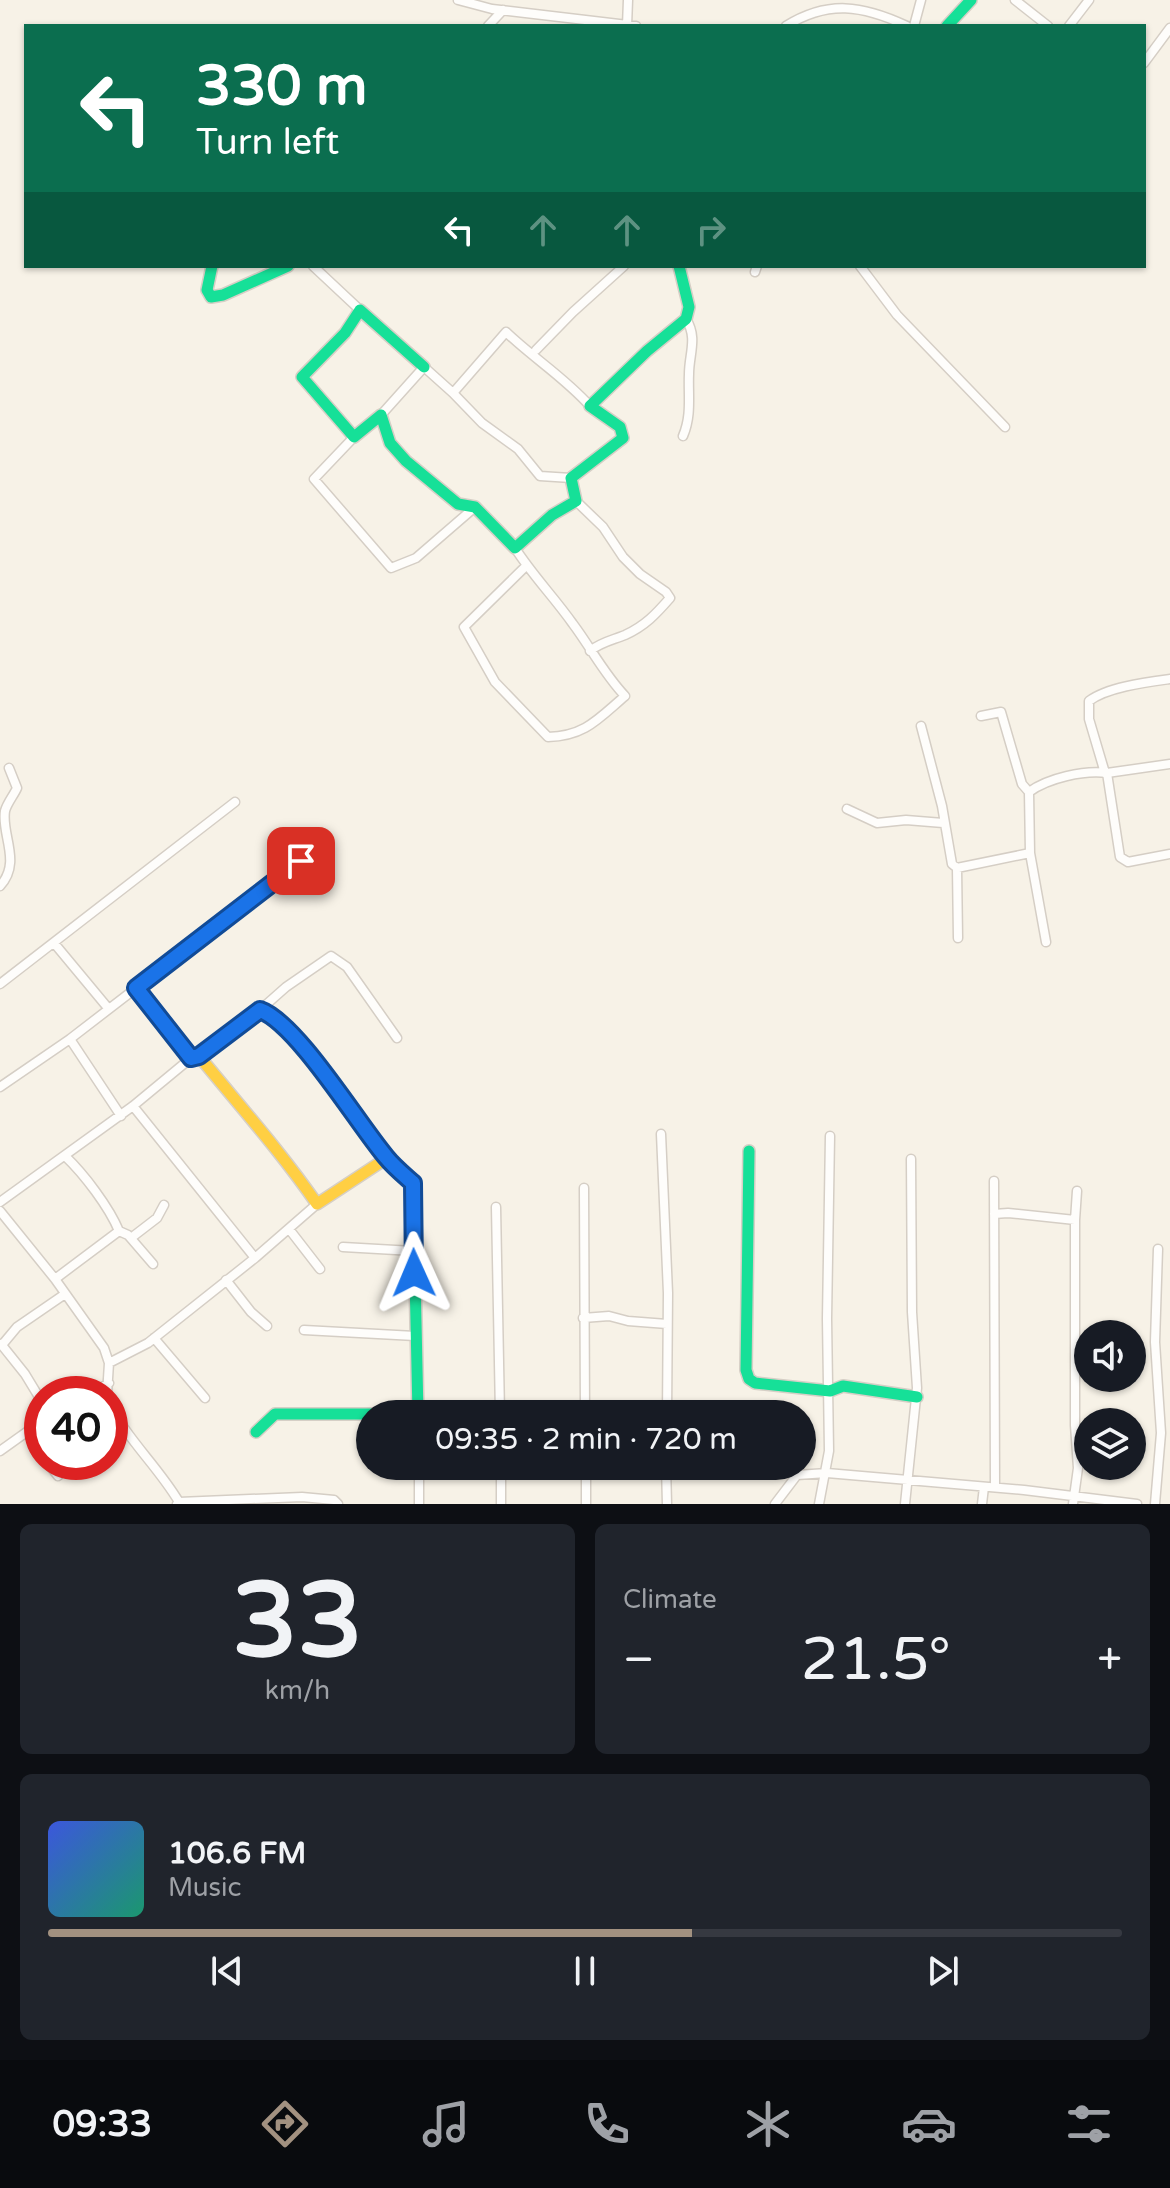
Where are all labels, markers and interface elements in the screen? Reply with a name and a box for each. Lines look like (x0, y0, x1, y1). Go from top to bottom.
text: 330 m (196, 53, 367, 120)
icon: left (64, 56, 168, 160)
text: Turn left (196, 121, 339, 164)
icon: left (437, 208, 481, 252)
icon: ahead (521, 208, 565, 252)
icon: ahead (605, 208, 649, 252)
icon: right (689, 208, 733, 252)
pin (267, 827, 335, 895)
icon: arrive (279, 839, 323, 883)
position arrow (372, 1231, 456, 1315)
map controls (1074, 1320, 1146, 1480)
button: sound (1074, 1320, 1146, 1392)
speed limit sign: 40 (24, 1376, 128, 1480)
button: layers (1074, 1408, 1146, 1480)
text: 09:35 · 2 min · 720 m (435, 1421, 737, 1458)
text: 33 (232, 1560, 363, 1685)
text: Climate (623, 1584, 717, 1615)
text: 21.5° (801, 1624, 951, 1696)
text: − (623, 1634, 654, 1687)
text: + (1097, 1634, 1122, 1687)
text: km/h (265, 1675, 330, 1706)
text: 106.6 FM (168, 1835, 306, 1872)
text: Music (168, 1872, 241, 1903)
icon: previous (205, 1949, 249, 1993)
icon: pause (563, 1949, 607, 1993)
icon: next (921, 1949, 965, 1993)
icon: directions (257, 2096, 313, 2152)
icon: music (418, 2096, 474, 2152)
icon: phone (579, 2096, 635, 2152)
icon: climate (740, 2096, 796, 2152)
icon: car (901, 2096, 957, 2152)
icon: filters (1061, 2096, 1117, 2152)
text: 09:33 (52, 2103, 152, 2146)

